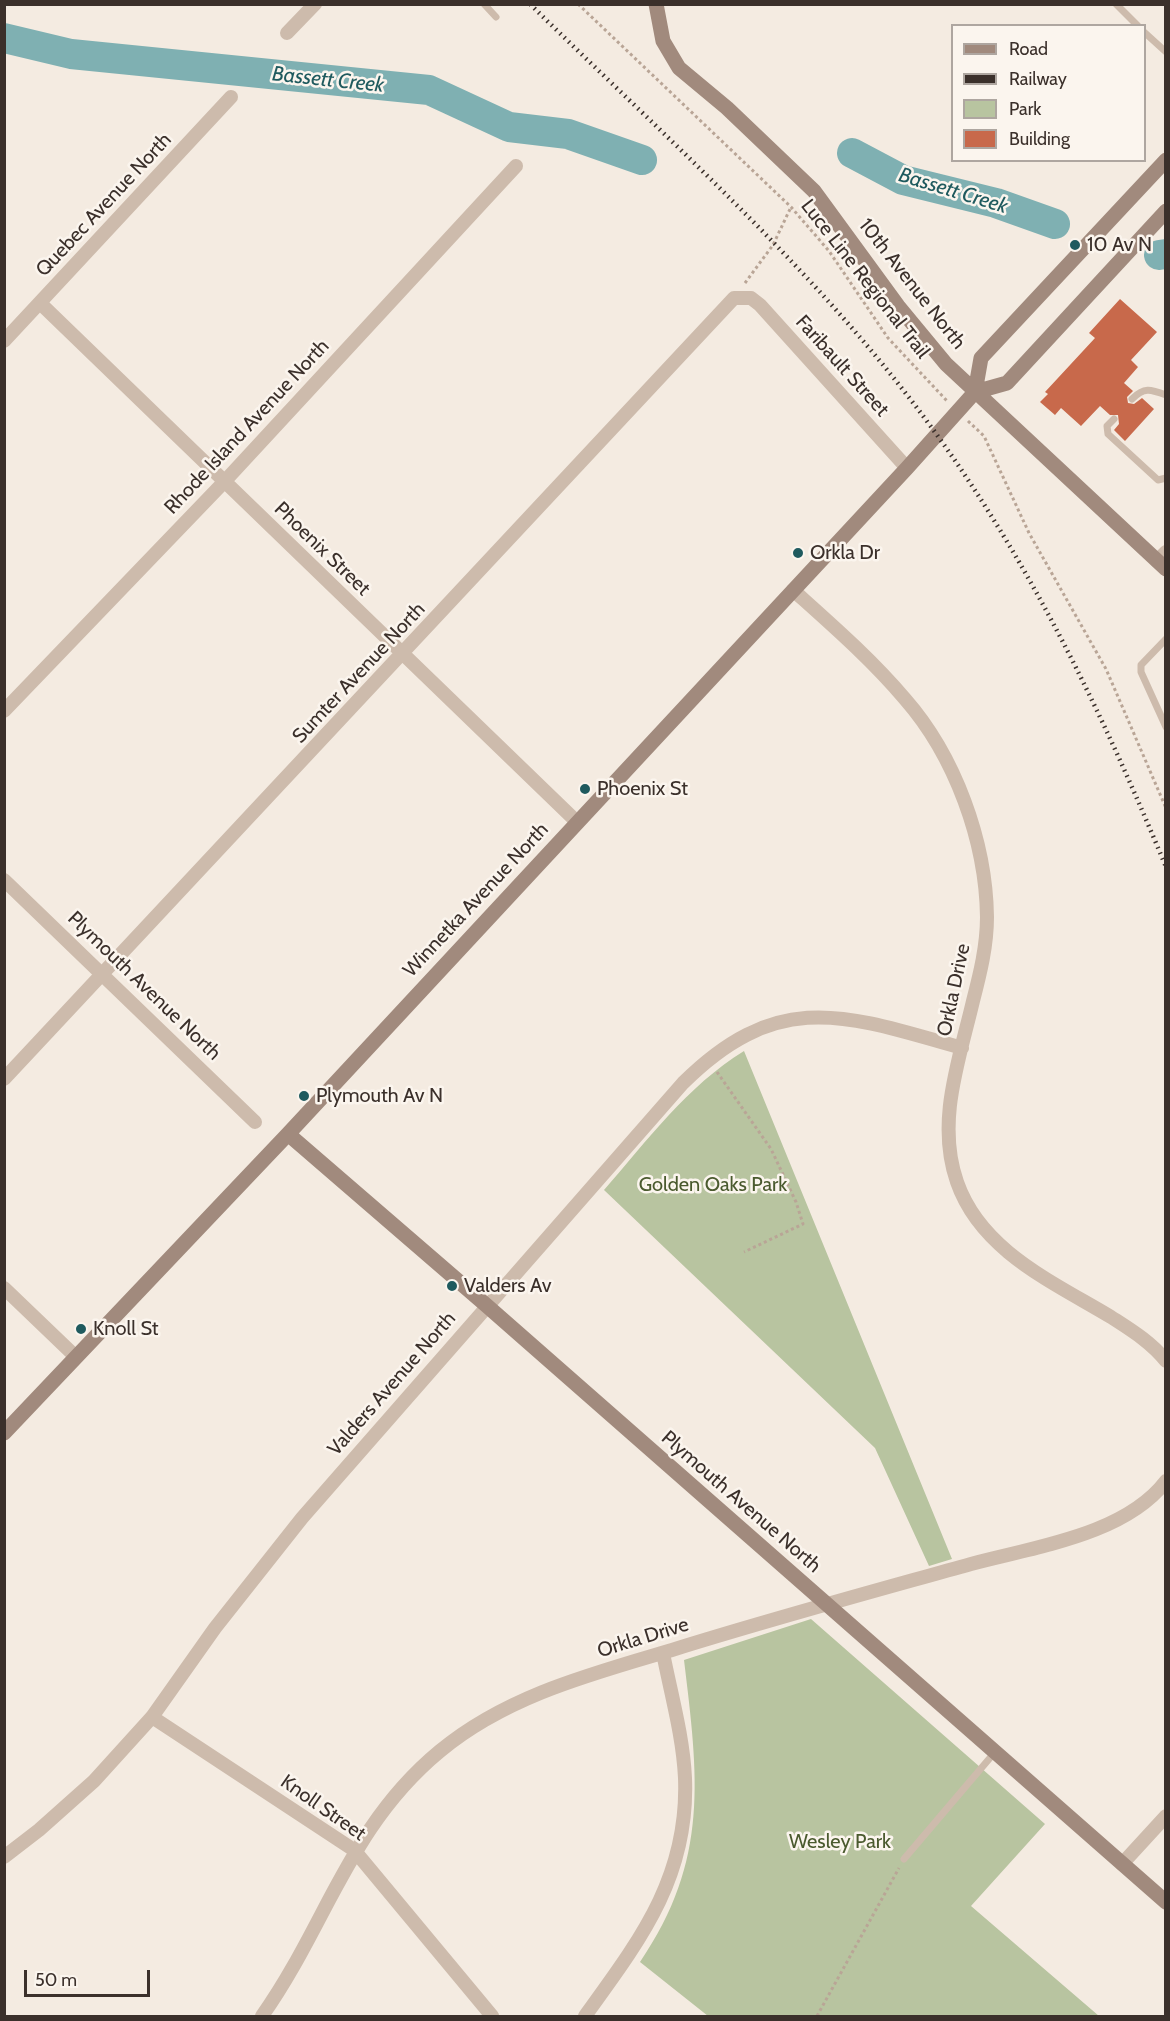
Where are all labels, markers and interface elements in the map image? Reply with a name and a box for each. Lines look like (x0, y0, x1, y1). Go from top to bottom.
legend (951, 24, 1146, 162)
text: Road (1009, 38, 1048, 60)
water label: Bassett Creek (271, 62, 385, 98)
text: Railway (1009, 68, 1067, 90)
text: Park (1009, 98, 1041, 120)
street label: Quebec Avenue North (31, 128, 177, 282)
text: Building (1009, 128, 1070, 150)
water label: Bassett Creek (896, 163, 1010, 219)
street label: Luce Line Regional Trail (795, 195, 935, 363)
street label: 10th Avenue North (854, 214, 970, 354)
place label: 10 Av N (1087, 233, 1152, 257)
marker: 10 Av N (1068, 238, 1082, 252)
street label: Faribault Street (790, 310, 894, 422)
street label: Rhode Island Avenue North (160, 335, 334, 519)
street label: Phoenix Street (269, 497, 375, 601)
place label: Orkla Dr (810, 541, 880, 565)
marker: Orkla Dr (791, 546, 805, 560)
street label: Sumter Avenue North (288, 598, 430, 748)
place label: Phoenix St (597, 777, 688, 801)
marker: Phoenix St (578, 782, 592, 796)
street label: Winnetka Avenue North (398, 818, 554, 982)
street label: Plymouth Avenue North (62, 907, 226, 1065)
street label: Orkla Drive (932, 941, 976, 1039)
place label: Plymouth Av N (316, 1084, 443, 1108)
marker: Plymouth Av N (297, 1089, 311, 1103)
park label: Golden Oaks Park (639, 1173, 787, 1197)
place label: Valders Av (464, 1274, 552, 1298)
marker: Valders Av (445, 1279, 459, 1293)
street label: Valders Avenue North (323, 1307, 461, 1461)
place label: Knoll St (93, 1317, 159, 1341)
marker: Knoll St (74, 1322, 88, 1336)
street label: Plymouth Avenue North (656, 1426, 826, 1578)
street label: Orkla Drive (594, 1613, 692, 1663)
street label: Knoll Street (276, 1770, 370, 1846)
park label: Wesley Park (789, 1830, 891, 1854)
scale bar (27, 1958, 153, 1996)
text: 50 m (35, 1969, 77, 1991)

